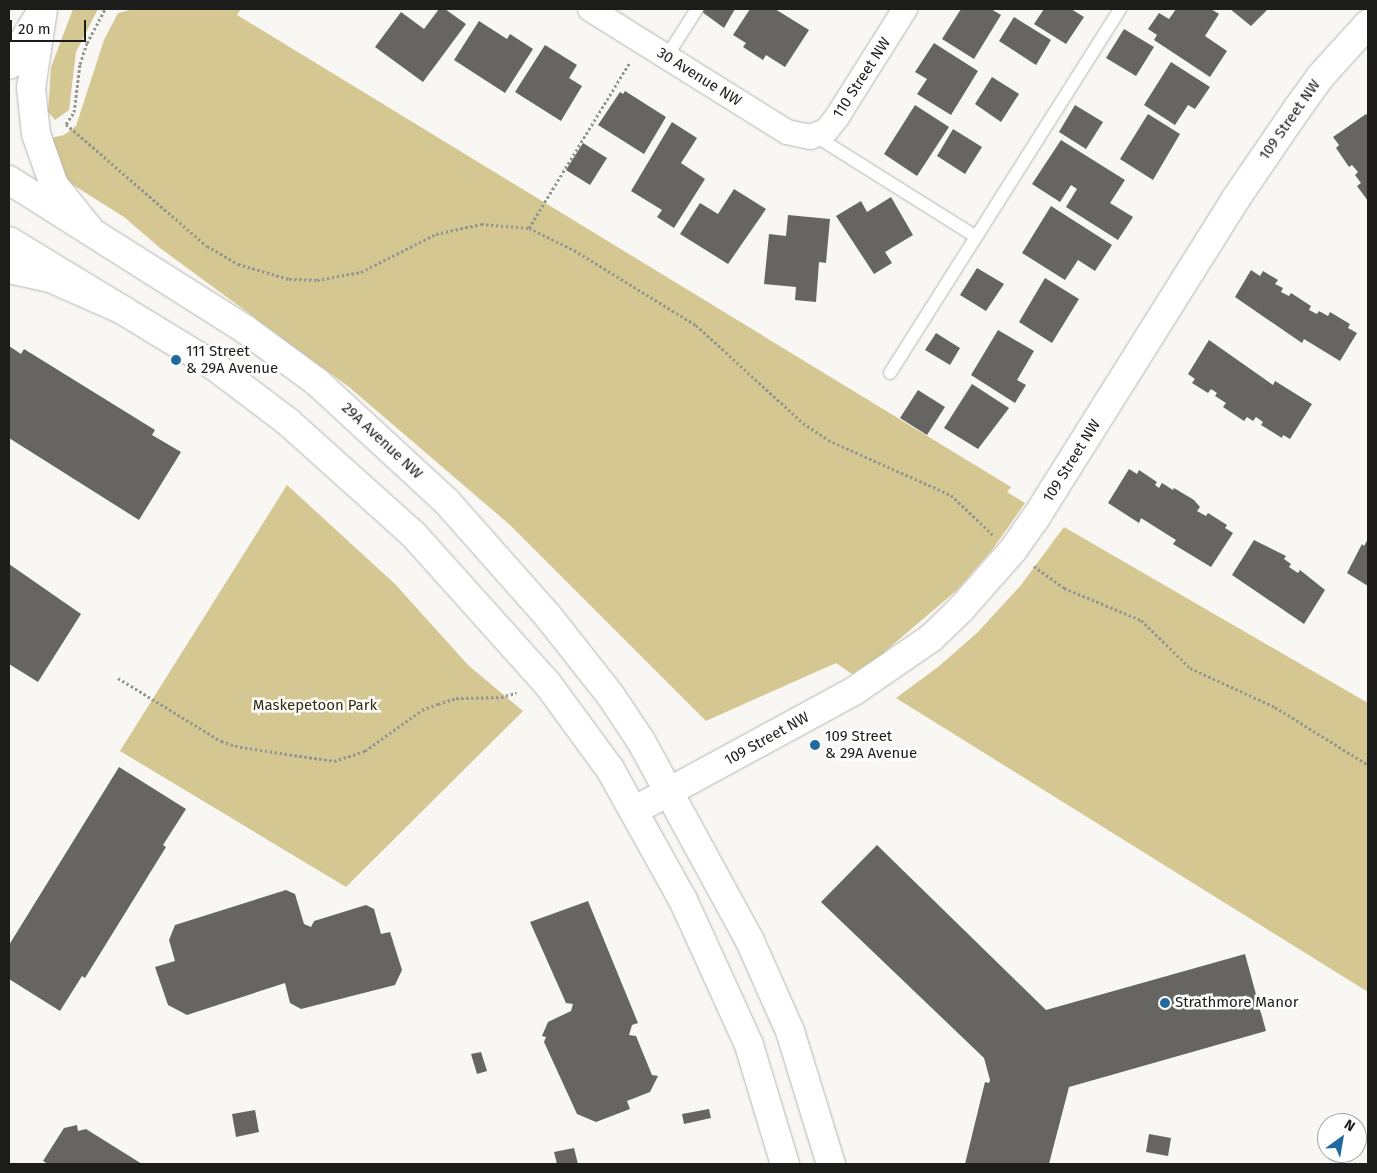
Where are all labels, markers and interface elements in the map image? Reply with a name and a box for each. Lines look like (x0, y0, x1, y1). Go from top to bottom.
scale bar (12, 10, 89, 42)
text: 20 m (18, 20, 51, 38)
street label: 110 Street NW (829, 34, 895, 122)
street label: 30 Avenue NW (653, 44, 745, 110)
street label: 109 Street NW (1256, 76, 1324, 164)
place label: 111 Street & 29A Avenue (186, 342, 278, 377)
marker: 111 Street & 29A Avenue (170, 354, 182, 366)
street label: 29A Avenue NW (338, 399, 426, 483)
street label: 109 Street NW (1039, 416, 1105, 506)
park label: Maskepetoon Park (253, 697, 377, 715)
street label: 109 Street NW (722, 708, 812, 770)
place label: 109 Street & 29A Avenue (825, 727, 917, 762)
marker: 109 Street & 29A Avenue (809, 739, 821, 751)
place label: Strathmore Manor (1175, 994, 1298, 1012)
marker: Strathmore Manor (1159, 997, 1171, 1009)
north arrow (1317, 1113, 1367, 1163)
text: N (1341, 1116, 1358, 1135)

